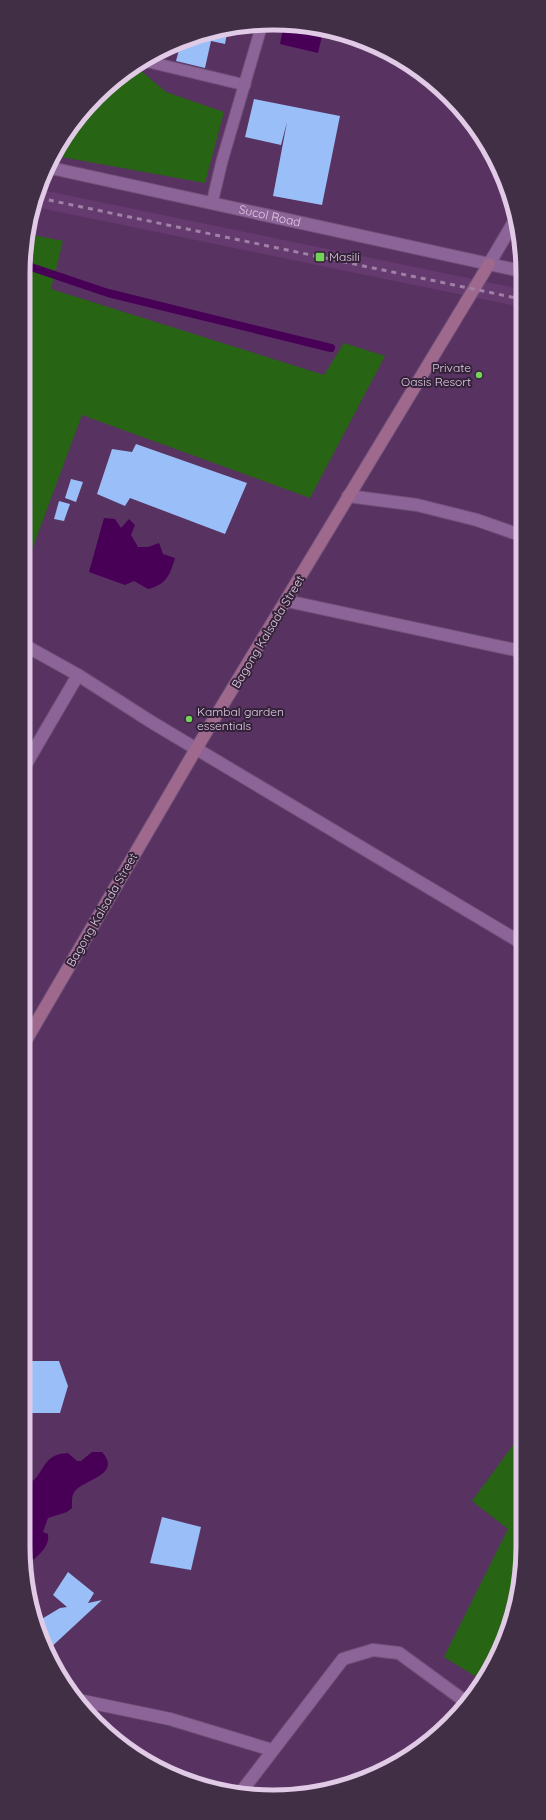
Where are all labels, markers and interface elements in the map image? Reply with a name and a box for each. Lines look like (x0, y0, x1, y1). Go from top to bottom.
street label: Sucol Road (238, 201, 302, 230)
place label: Masili (329, 249, 360, 264)
marker: Masili (314, 251, 326, 263)
place label: Private Oasis Resort (401, 360, 471, 389)
marker: Private Oasis Resort (474, 370, 484, 380)
street label: Bagong Kalsada Street (228, 573, 307, 691)
place label: Kambal garden essentials (197, 704, 284, 733)
marker: Kambal garden essentials (184, 714, 194, 724)
street label: Bagong Kalsada Street (63, 850, 140, 969)

